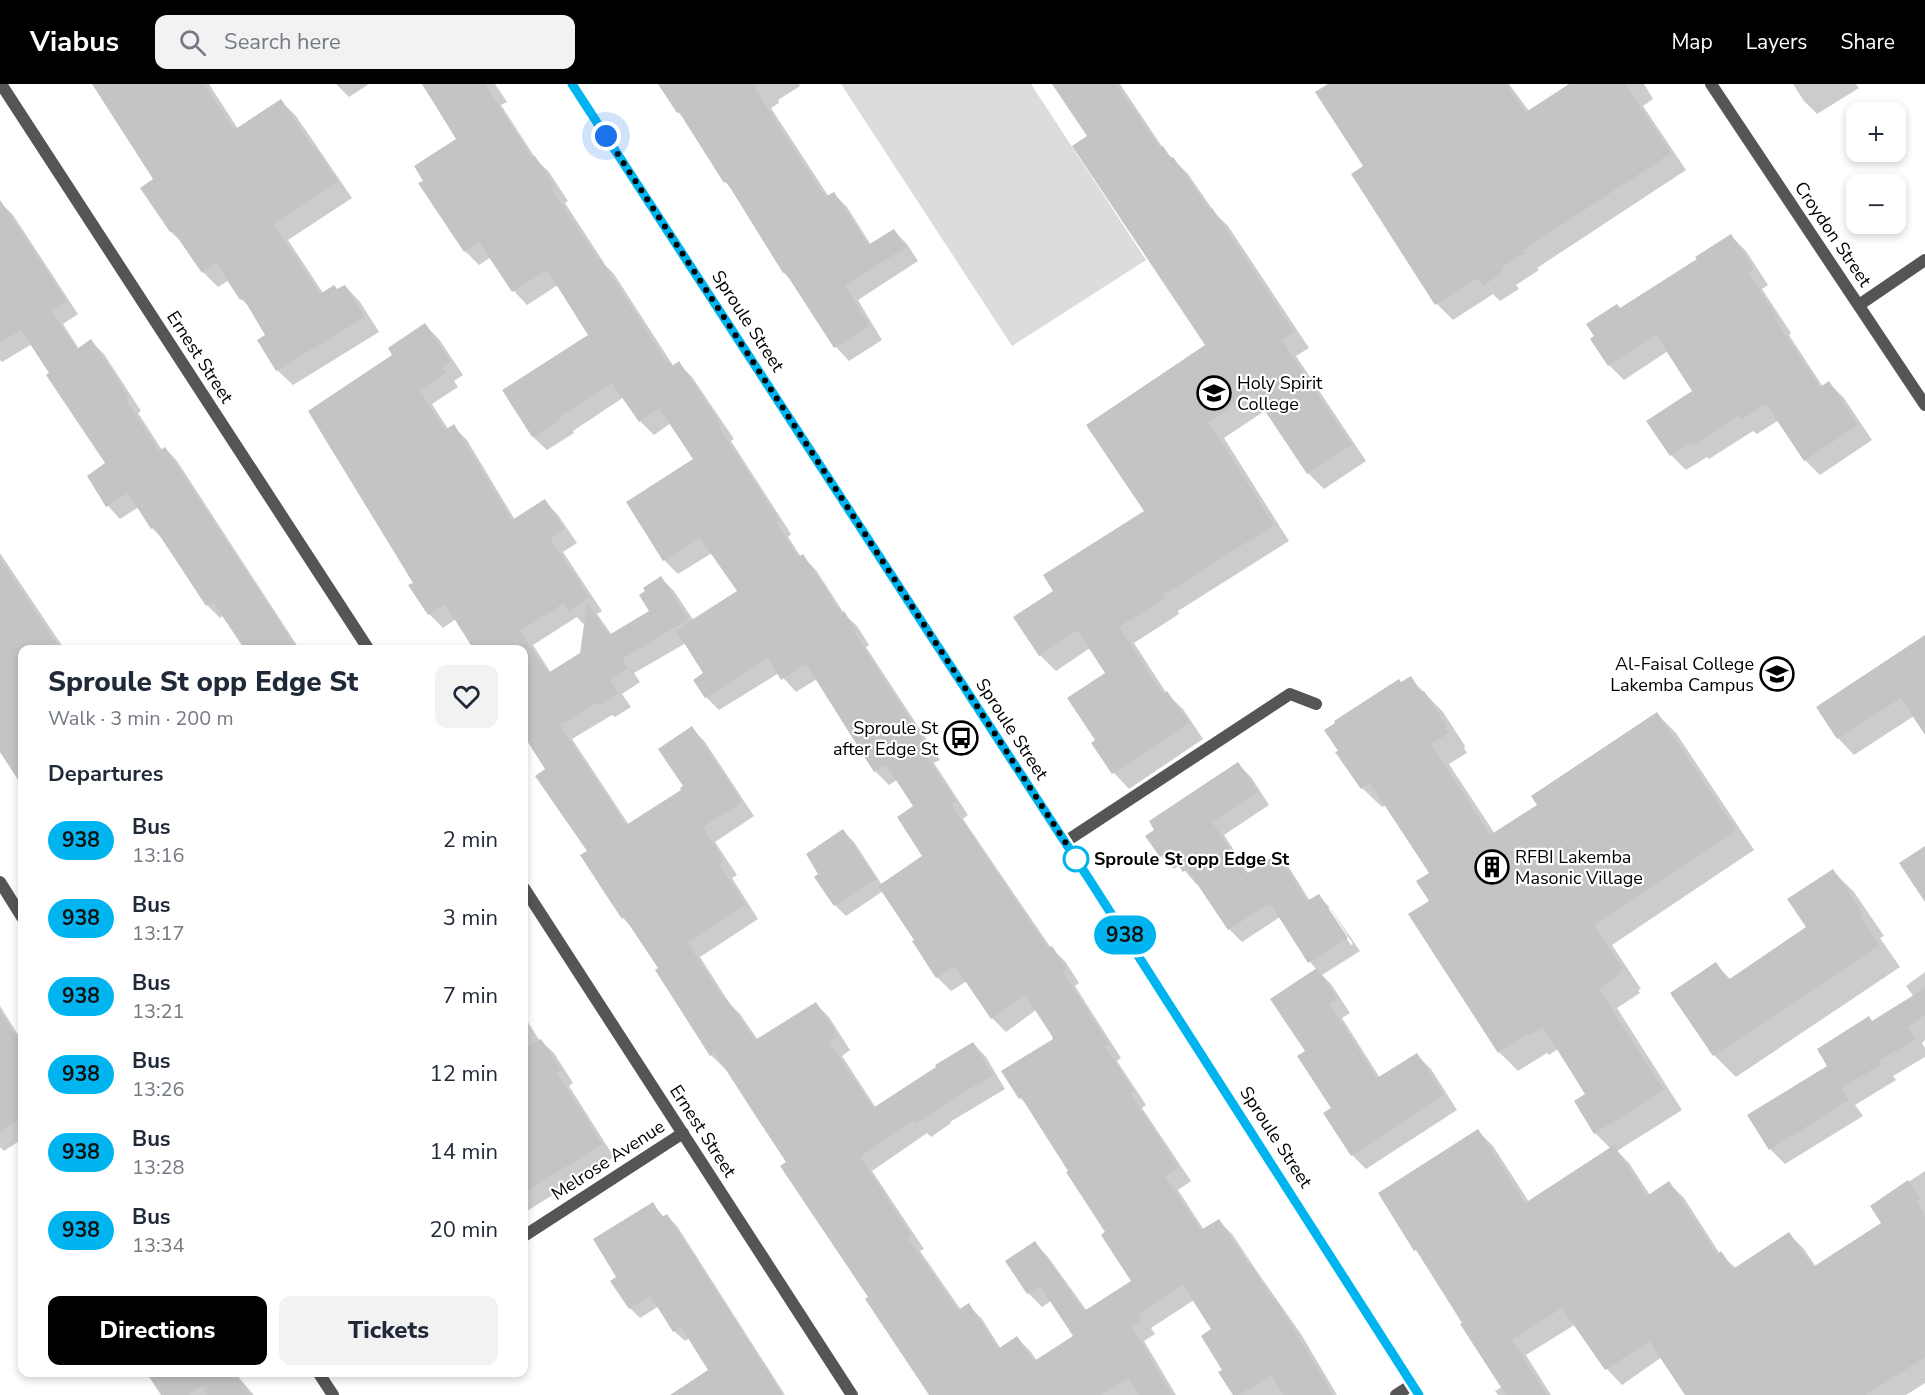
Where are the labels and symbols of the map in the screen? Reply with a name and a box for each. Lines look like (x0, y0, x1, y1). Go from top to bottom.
your location (591, 121, 621, 151)
street label: Croydon Street (1789, 177, 1877, 292)
street label: Sproule Street (706, 266, 790, 377)
street label: Ernest Street (161, 306, 239, 408)
place label: Holy Spirit College (1237, 371, 1323, 416)
school or university icon: Holy Spirit College (1196, 375, 1232, 411)
place label: Al-Faisal College Lakemba Campus (1610, 652, 1754, 697)
school or university icon: Al-Faisal College Lakemba Campus (1759, 656, 1795, 692)
street label: Sproule Street (970, 674, 1054, 785)
place label: Sproule St after Edge St (833, 716, 939, 761)
bus stop icon: Sproule St after Edge St (943, 720, 979, 756)
place label: RFBI Lakemba Masonic Village (1515, 845, 1643, 890)
marker: Sproule St opp Edge St (1063, 846, 1089, 872)
place label: Sproule St opp Edge St (1094, 847, 1289, 871)
building icon: RFBI Lakemba Masonic Village (1474, 849, 1510, 885)
line badge: 938 (1090, 916, 1160, 954)
street label: Ernest Street (664, 1080, 742, 1182)
street label: Sproule Street (1234, 1082, 1318, 1193)
street label: Melrose Avenue (547, 1114, 669, 1206)

